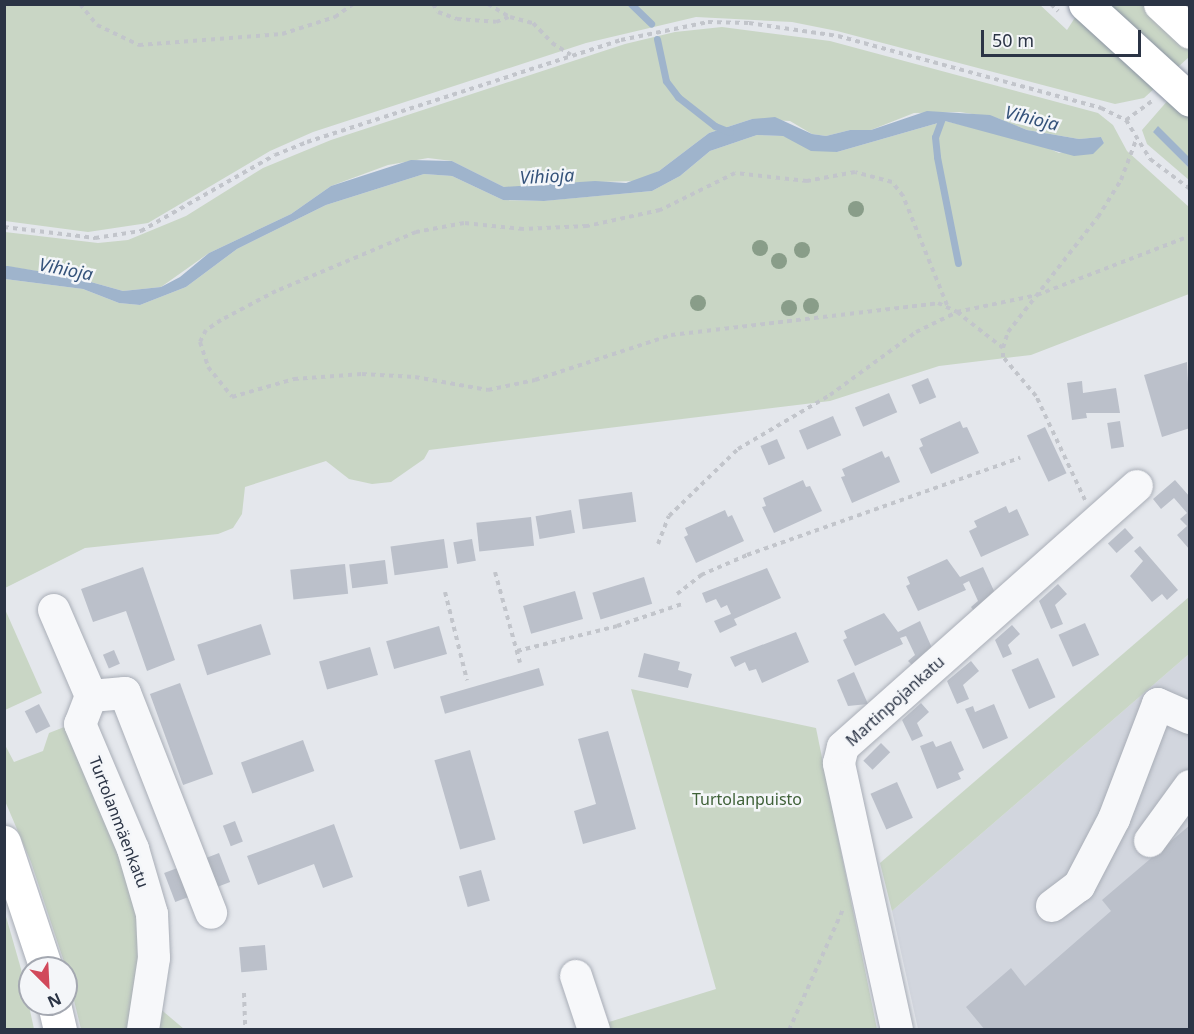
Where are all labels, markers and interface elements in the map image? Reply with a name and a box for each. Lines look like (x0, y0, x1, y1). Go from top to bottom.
scale bar (984, 18, 1144, 56)
text: 50 m (992, 28, 1034, 52)
water label: Vihioja (1003, 101, 1061, 135)
water label: Vihioja (519, 164, 575, 188)
water label: Vihioja (37, 253, 95, 285)
street label: Martinpojankatu (842, 652, 948, 750)
street label: Turtolanmäenkatu (85, 754, 153, 890)
park label: Turtolanpuisto (692, 789, 802, 809)
north arrow (18, 956, 78, 1016)
text: N (44, 988, 65, 1013)

